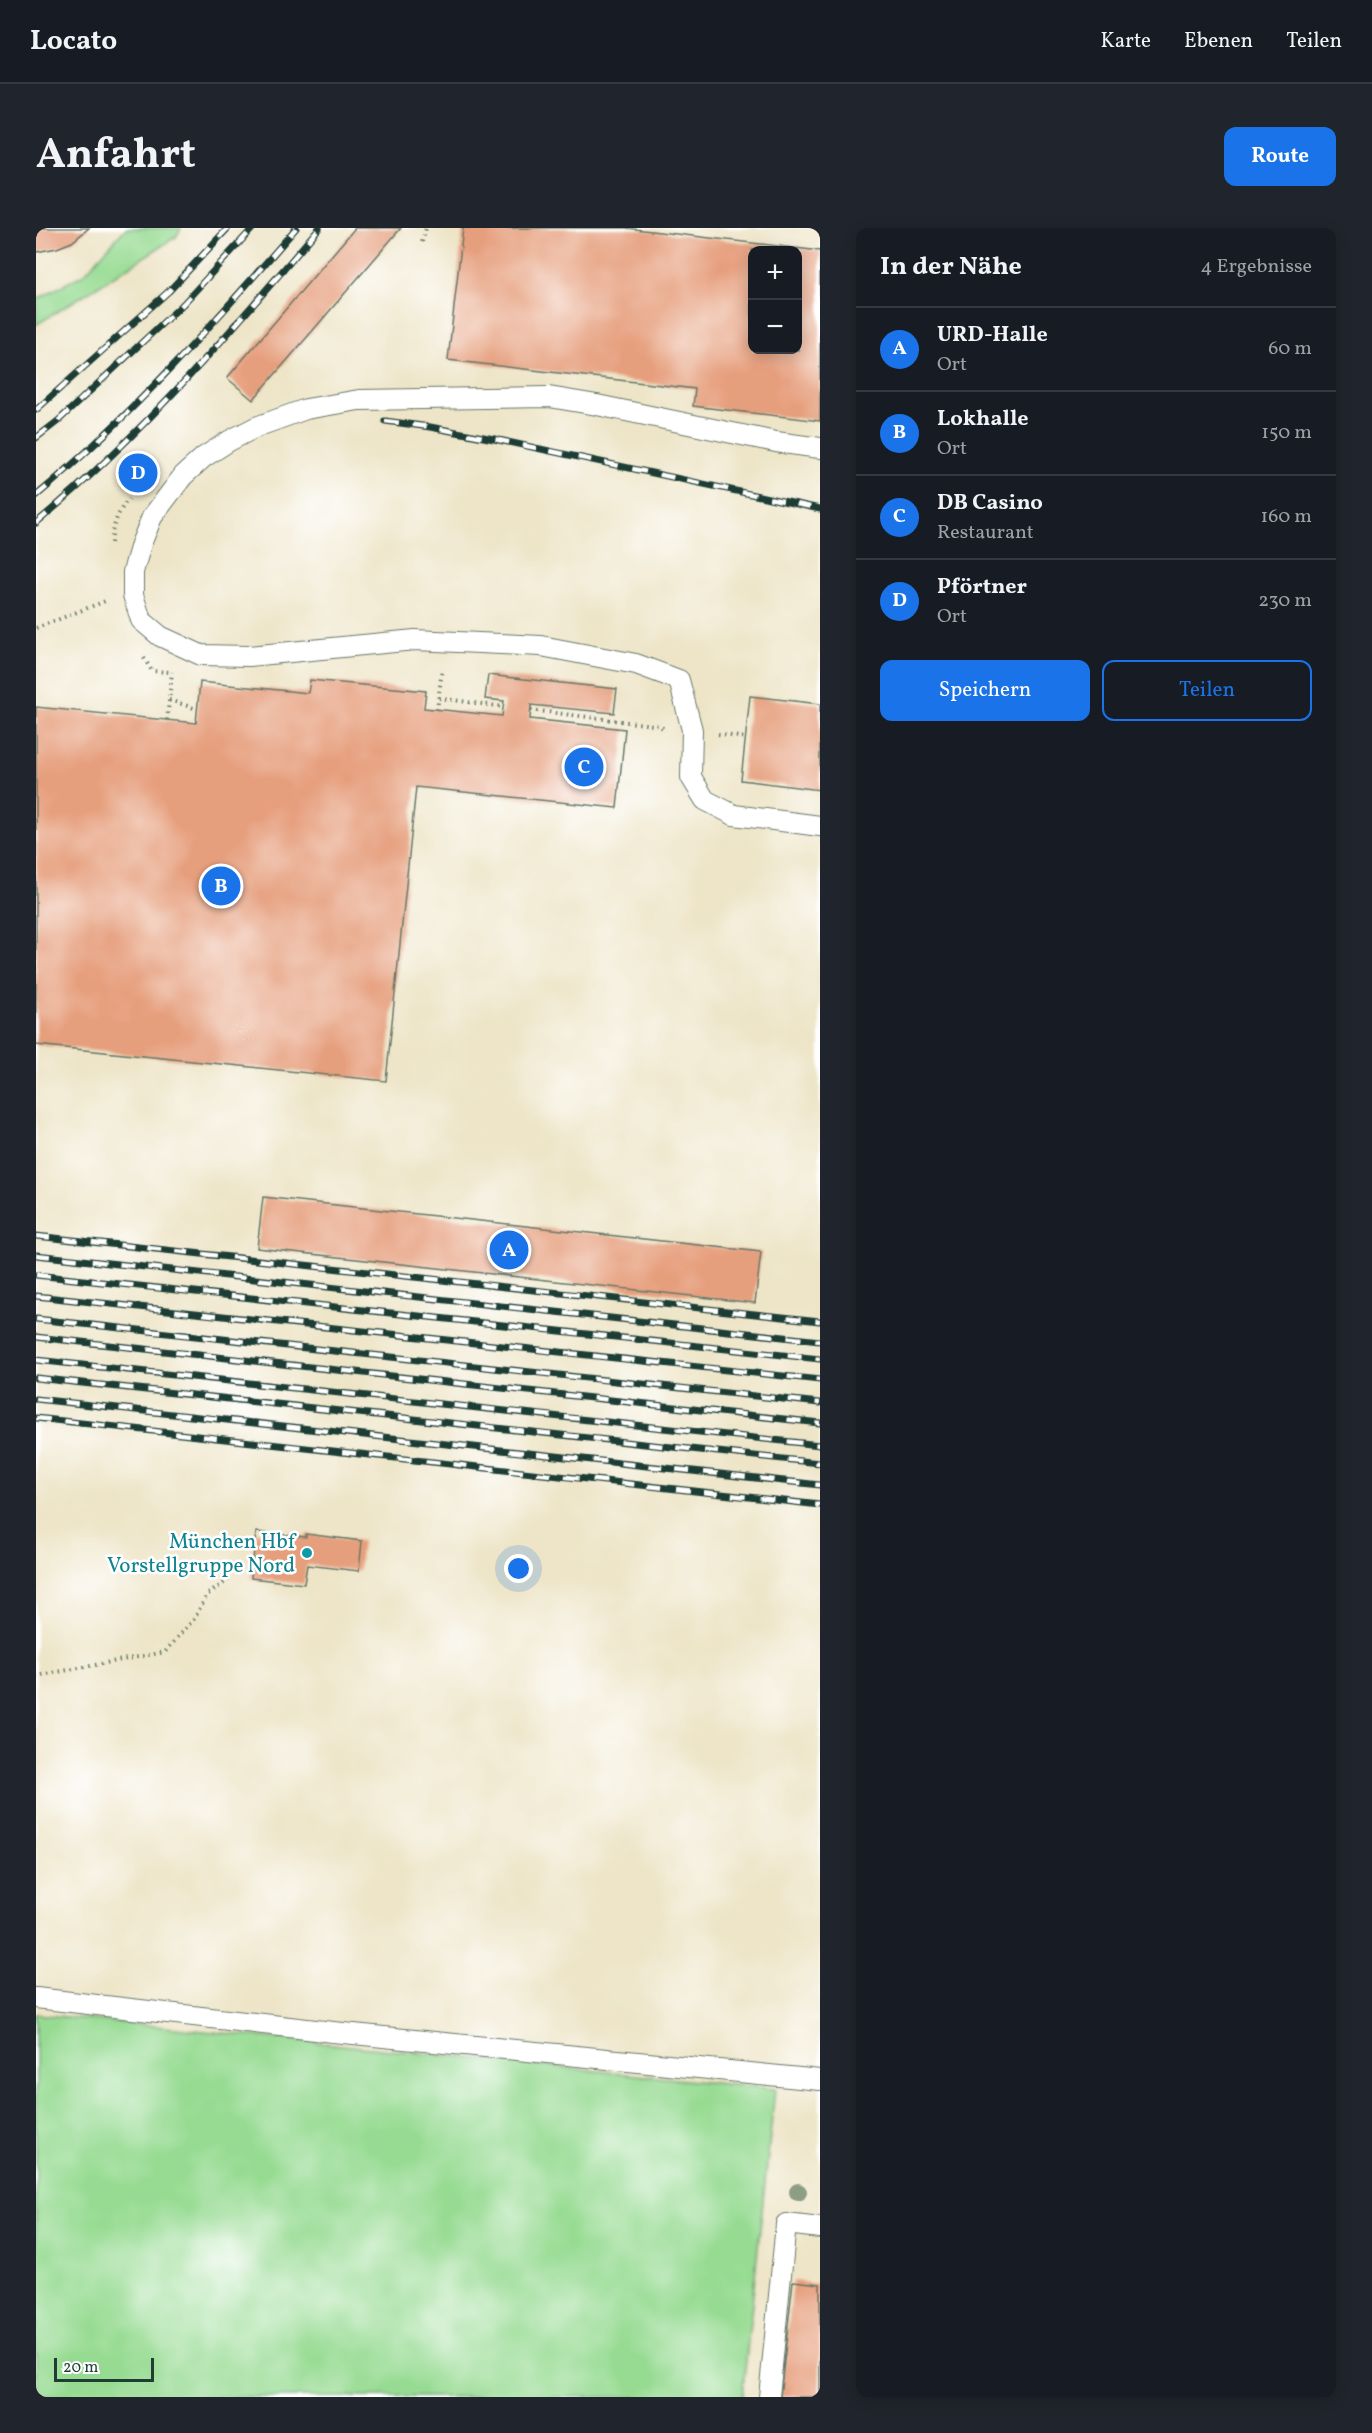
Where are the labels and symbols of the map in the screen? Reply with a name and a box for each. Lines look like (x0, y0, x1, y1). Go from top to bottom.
pin: D (118, 450, 158, 496)
pin: C (564, 744, 604, 790)
pin: B (202, 864, 240, 908)
pin: A (490, 1228, 528, 1272)
place label: München Hbf Vorstellgruppe Nord (107, 1528, 297, 1581)
marker: München Hbf Vorstellgruppe Nord (300, 1546, 314, 1560)
your location (504, 1554, 533, 1583)
scale bar (54, 2355, 154, 2382)

